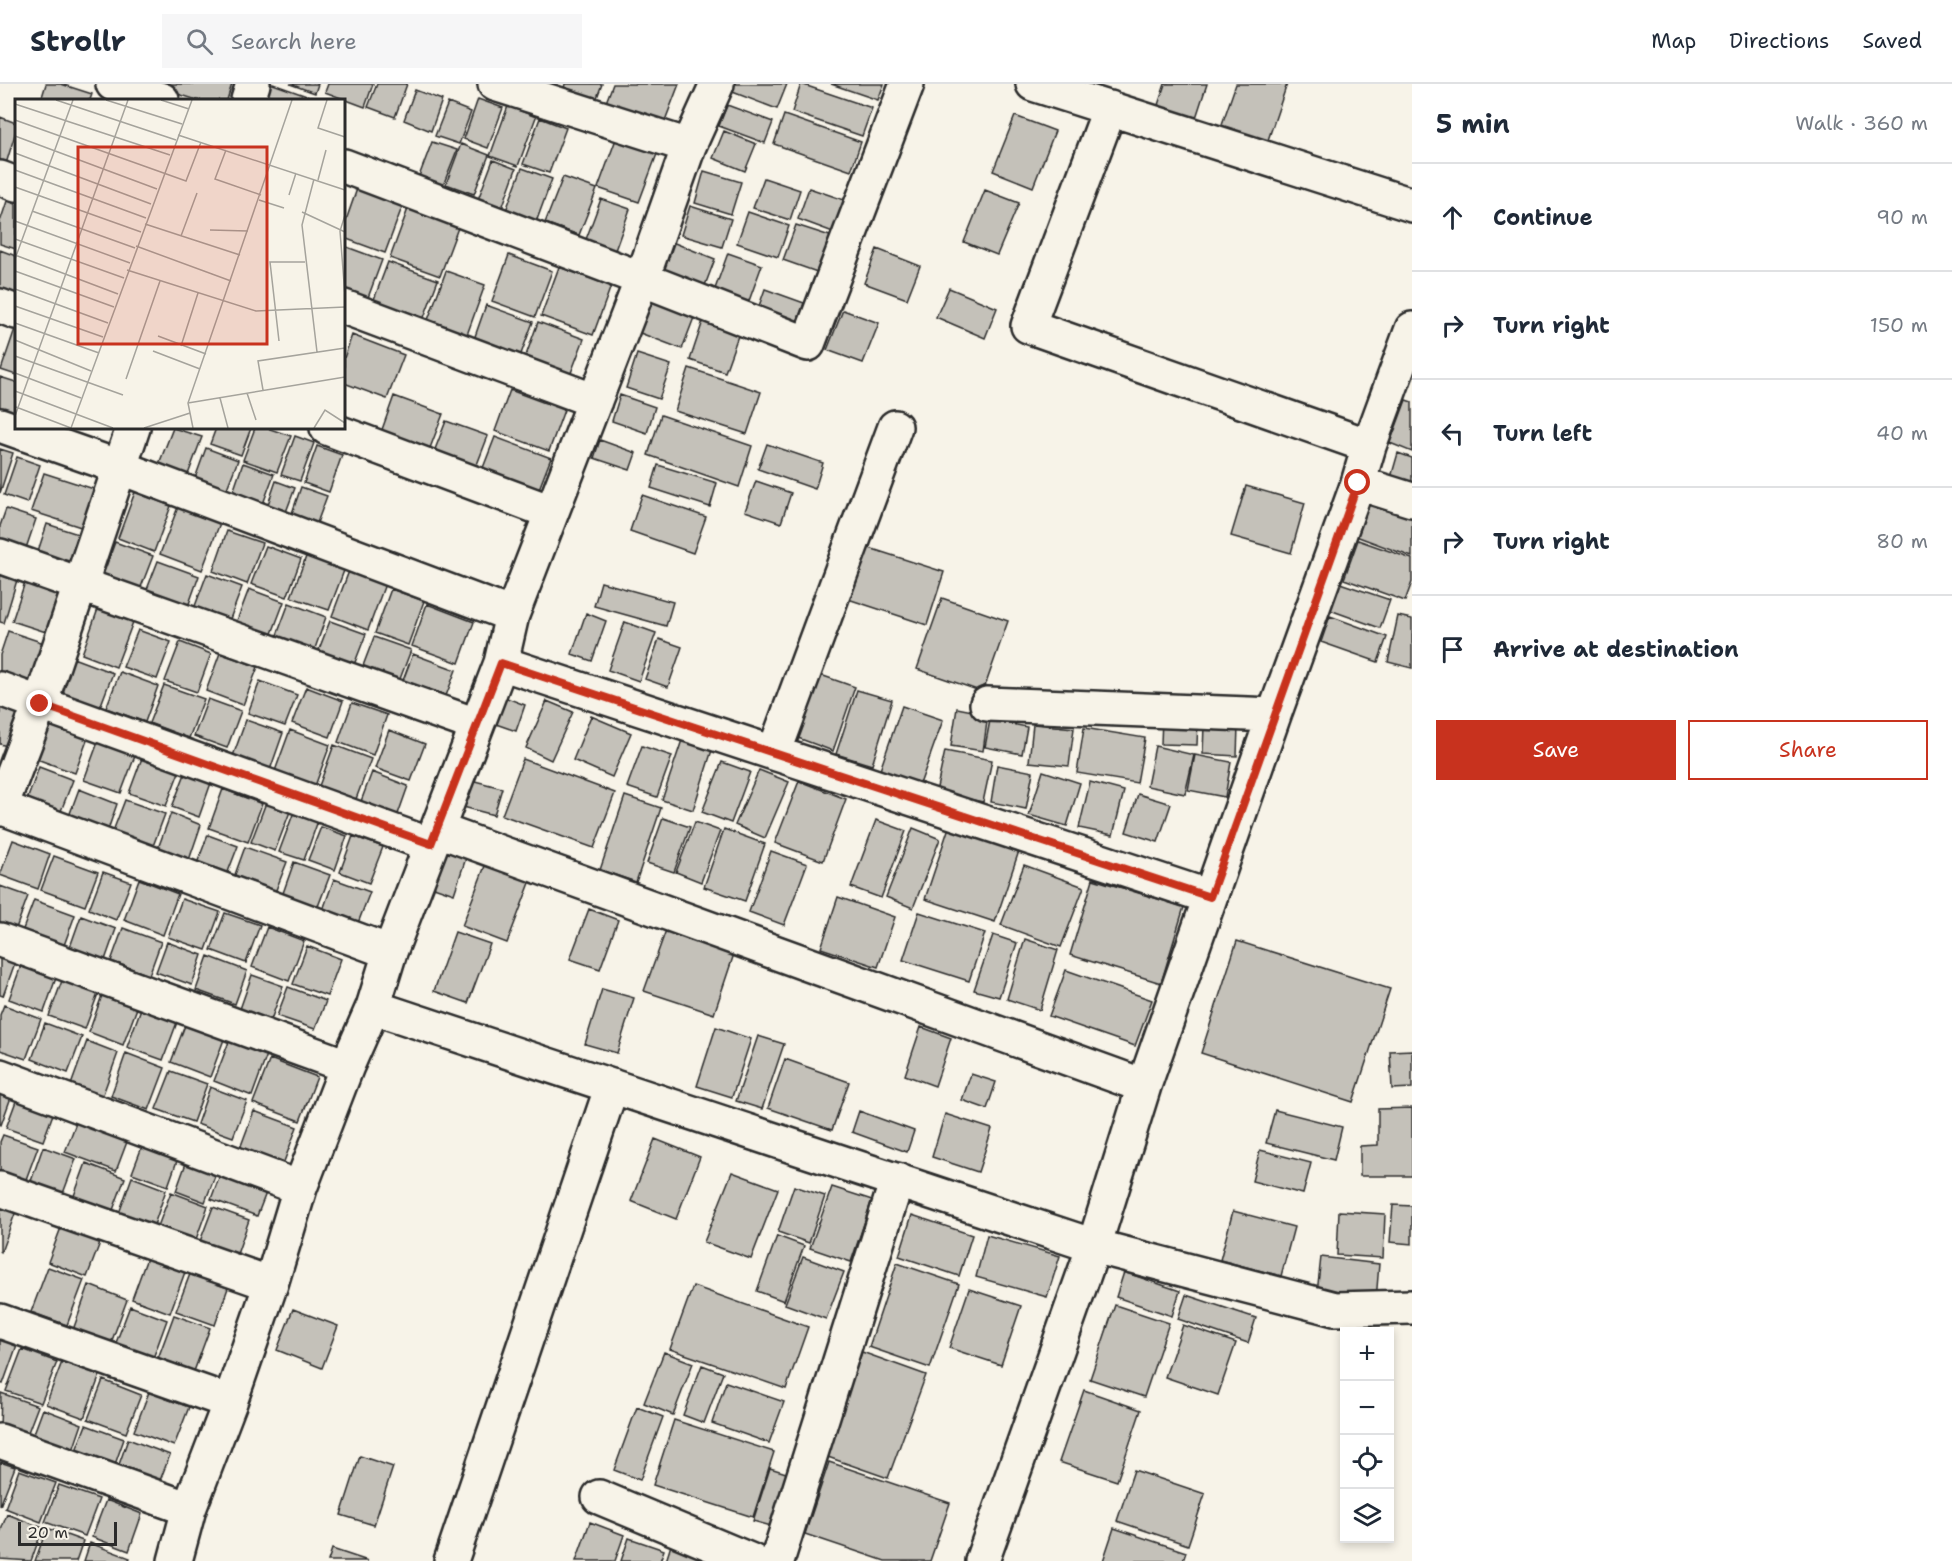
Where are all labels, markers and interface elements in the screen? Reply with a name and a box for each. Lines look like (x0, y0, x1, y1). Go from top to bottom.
search box (162, 14, 582, 68)
text: Strollr (30, 22, 126, 60)
icon: search (183, 25, 216, 58)
text: Search here (231, 27, 357, 56)
text: Map (1651, 27, 1696, 55)
text: Directions (1729, 27, 1829, 55)
text: Saved (1862, 27, 1922, 55)
inset map (15, 99, 345, 429)
text: 5 min (1436, 106, 1510, 141)
text: Walk · 360 m (1795, 110, 1928, 136)
icon: ahead (1436, 201, 1469, 234)
text: Continue (1493, 203, 1593, 232)
text: 90 m (1876, 204, 1928, 230)
icon: right (1436, 309, 1469, 342)
text: Turn right (1493, 311, 1610, 340)
text: 150 m (1870, 312, 1928, 338)
icon: left (1436, 417, 1469, 450)
text: Turn left (1493, 419, 1592, 448)
text: 40 m (1876, 420, 1928, 446)
route start (1344, 469, 1370, 495)
icon: right (1436, 525, 1469, 558)
text: Turn right (1493, 527, 1610, 556)
text: 80 m (1876, 528, 1928, 554)
icon: arrive (1436, 633, 1469, 666)
text: Arrive at destination (1493, 635, 1739, 664)
route end (26, 690, 52, 716)
button: Save (1436, 720, 1676, 780)
button: Share (1688, 720, 1928, 780)
map controls (1340, 1327, 1394, 1543)
button: + (1340, 1327, 1394, 1381)
button: − (1340, 1381, 1394, 1435)
button: locate (1340, 1435, 1394, 1489)
button: layers (1340, 1489, 1394, 1543)
scale bar (18, 1519, 117, 1546)
text: 20 m (27, 1522, 68, 1543)

